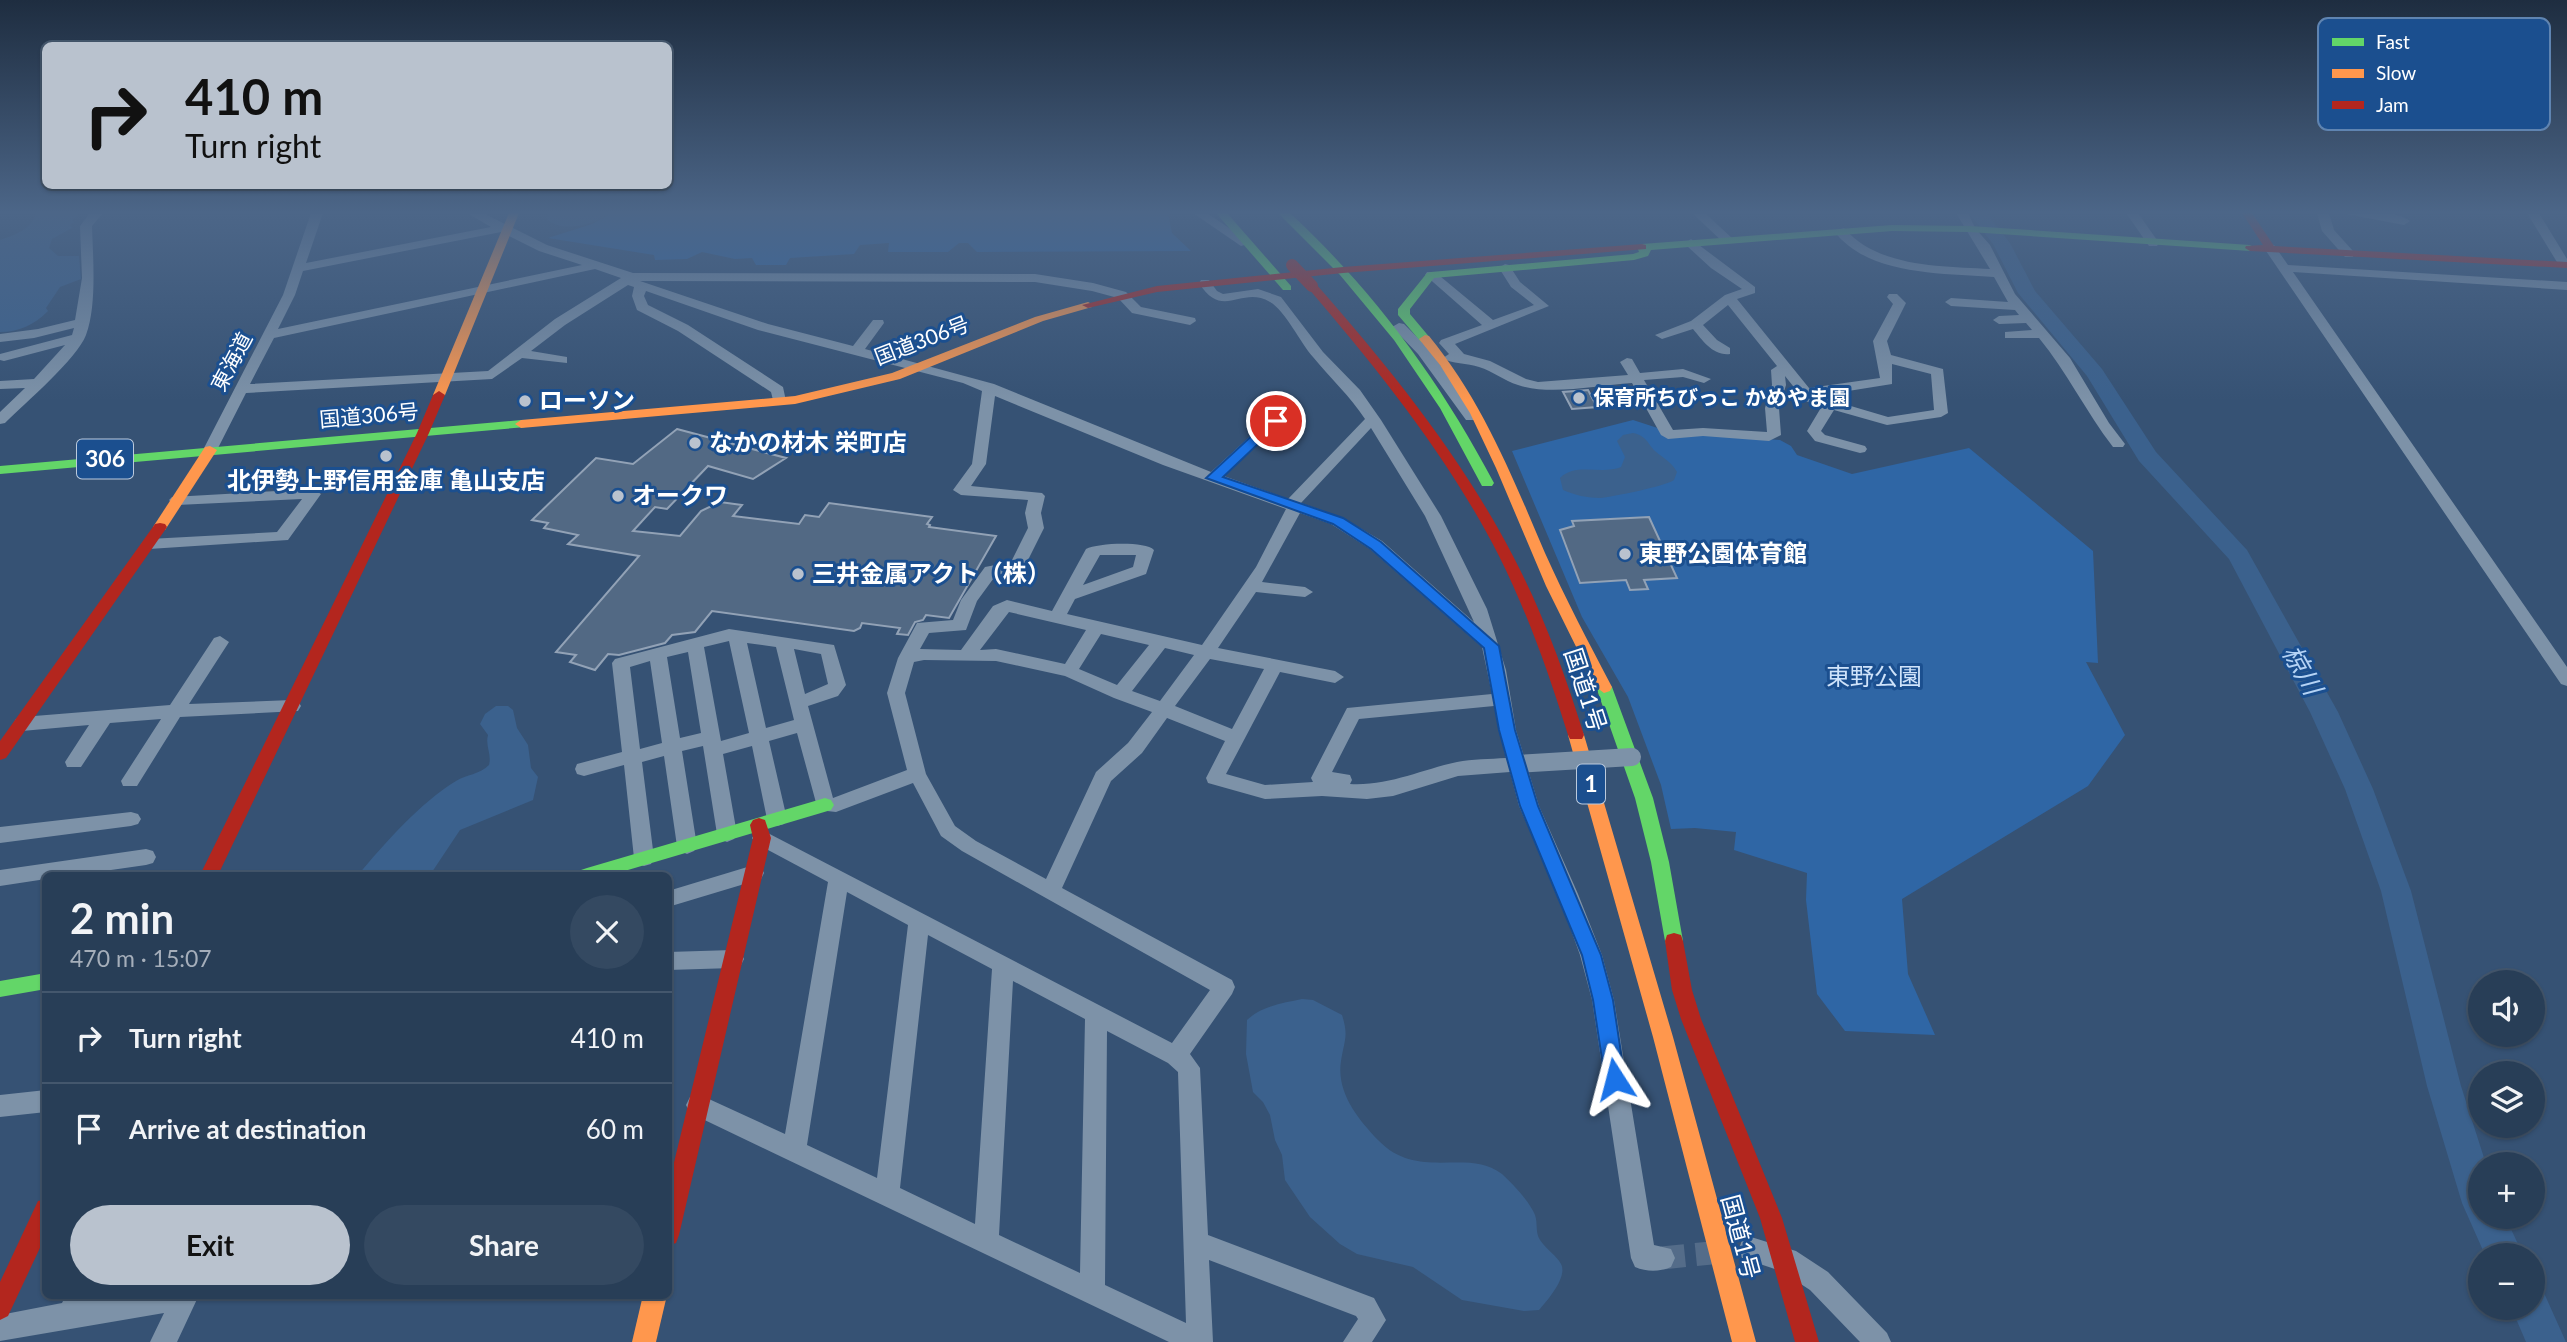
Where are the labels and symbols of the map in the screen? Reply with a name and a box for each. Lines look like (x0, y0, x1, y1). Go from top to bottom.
legend (2318, 18, 2550, 130)
text: Fast (2376, 30, 2410, 53)
text: Slow (2376, 61, 2416, 84)
text: Jam (2376, 93, 2409, 116)
street label: 国道306号 (871, 310, 972, 369)
street label: 東海道 (205, 328, 257, 395)
place label: 保育所ちびっこ かめやま園 (1593, 384, 1850, 409)
place label: ローソン (539, 385, 635, 414)
marker: 保育所ちびっこ かめやま園 (1571, 390, 1587, 406)
pin (1246, 391, 1306, 451)
marker: ローソン (517, 393, 533, 409)
street label: 国道306号 (318, 398, 420, 431)
place label: なかの材木 栄町店 (709, 427, 907, 456)
marker: なかの材木 栄町店 (687, 435, 703, 451)
road number: 306 (77, 440, 133, 478)
marker: 北伊勢上野信用金庫 亀山支店 (378, 448, 394, 464)
place label: 北伊勢上野信用金庫 亀山支店 (227, 465, 545, 494)
place label: オークワ (632, 480, 728, 509)
marker: オークワ (610, 488, 626, 504)
place label: 東野公園体育館 (1639, 538, 1807, 567)
marker: 東野公園体育館 (1617, 546, 1633, 562)
place label: 三井金属アクト（株） (812, 558, 1051, 587)
marker: 三井金属アクト（株） (790, 566, 806, 582)
water label: 椋川 (2276, 639, 2331, 703)
street label: 国道1号 (1559, 644, 1613, 735)
park label: 東野公園 (1826, 661, 1922, 690)
road number: 1 (1577, 764, 1605, 804)
position arrow (1578, 1042, 1652, 1116)
street label: 国道1号 (1716, 1191, 1767, 1282)

